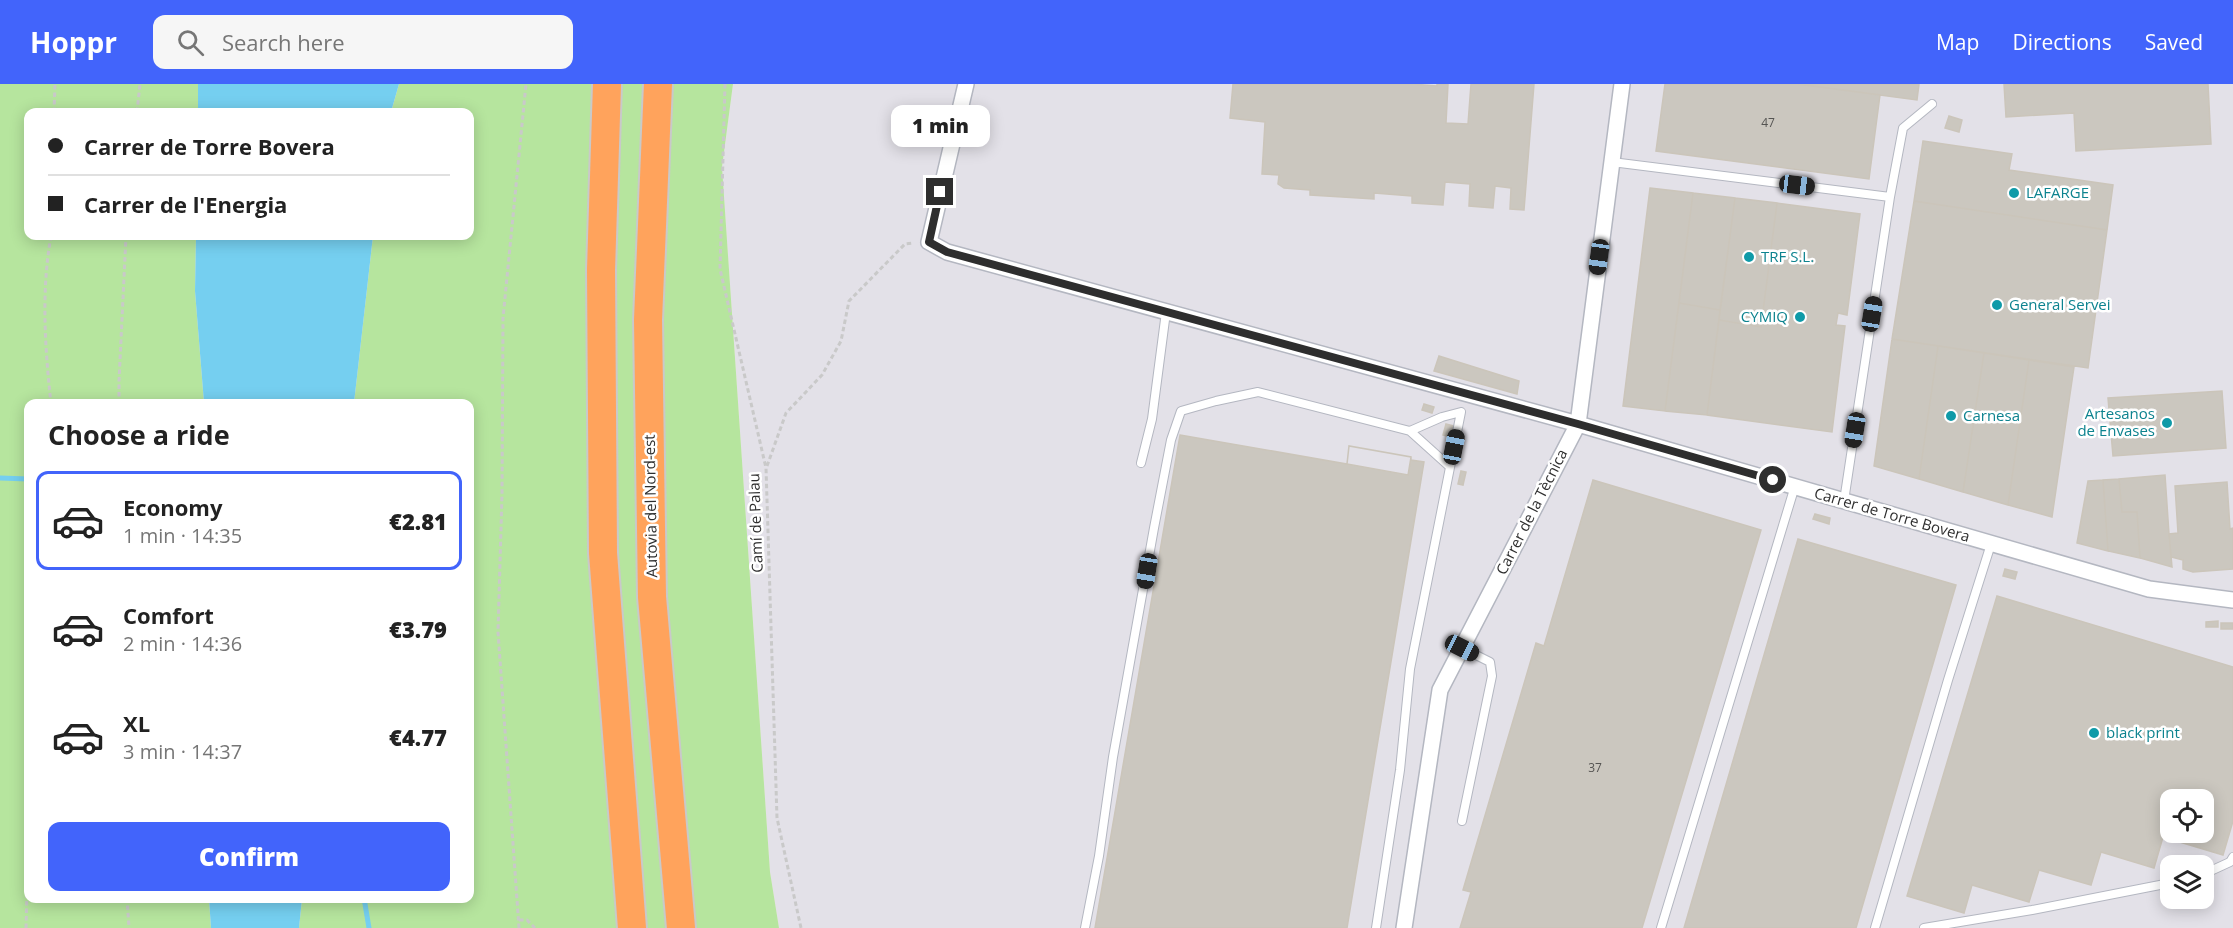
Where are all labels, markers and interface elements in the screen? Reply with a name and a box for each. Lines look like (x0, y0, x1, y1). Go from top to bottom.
search box (153, 15, 573, 69)
text: Hoppr (30, 23, 117, 61)
icon: search (174, 26, 207, 59)
text: Search here (222, 27, 345, 57)
text: Map (1936, 28, 1979, 56)
text: Directions (2012, 28, 2112, 56)
text: Saved (2145, 28, 2203, 56)
callout: 1 min (890, 105, 990, 147)
text: 1 min (912, 112, 969, 139)
house number: 47 (1761, 114, 1775, 131)
text: Carrer de Torre Bovera (84, 131, 335, 161)
car (1778, 174, 1816, 196)
route end (926, 178, 953, 205)
place label: LAFARGE (2026, 182, 2089, 202)
marker: LAFARGE (2007, 186, 2021, 200)
text: Carrer de l'Energia (84, 189, 287, 219)
car (1588, 238, 1610, 276)
place label: TRF S.L. (1761, 246, 1814, 266)
marker: TRF S.L. (1742, 250, 1756, 264)
place label: General Servei (2009, 294, 2111, 314)
car (1860, 295, 1884, 333)
marker: General Servei (1990, 298, 2004, 312)
place label: CYMIQ (1741, 306, 1788, 326)
marker: CYMIQ (1793, 310, 1807, 324)
place label: Artesanos de Envases (2077, 403, 2155, 440)
place label: Carnesa (1963, 405, 2020, 425)
marker: Carnesa (1944, 409, 1958, 423)
car (1843, 411, 1867, 449)
text: Choose a ride (48, 416, 230, 453)
marker: Artesanos de Envases (2160, 416, 2174, 430)
car (1442, 428, 1466, 466)
street label: Autovia del Nord-est (639, 434, 661, 578)
street label: Carrer de la Tècnica (1491, 445, 1571, 578)
route start (1759, 466, 1786, 493)
street label: Camí de Palau (743, 473, 767, 573)
street label: Carrer de Torre Bovera (1812, 482, 1972, 546)
text: Economy (123, 492, 222, 522)
icon: car (51, 494, 105, 548)
text: €2.81 (389, 506, 447, 536)
text: 1 min · 14:35 (123, 522, 242, 549)
car (1135, 552, 1159, 590)
text: Comfort (123, 600, 214, 630)
icon: car (51, 602, 105, 656)
text: €3.79 (389, 614, 447, 644)
text: 2 min · 14:36 (123, 630, 242, 657)
car (1442, 632, 1482, 664)
text: XL (123, 708, 150, 738)
icon: car (51, 710, 105, 764)
text: €4.77 (389, 722, 447, 752)
place label: black print (2106, 722, 2180, 742)
marker: black print (2087, 726, 2101, 740)
text: 3 min · 14:37 (123, 738, 242, 765)
house number: 37 (1588, 759, 1602, 776)
map controls (2160, 789, 2214, 909)
button: locate (2160, 789, 2214, 843)
button: Confirm (48, 822, 450, 891)
button: layers (2160, 855, 2214, 909)

